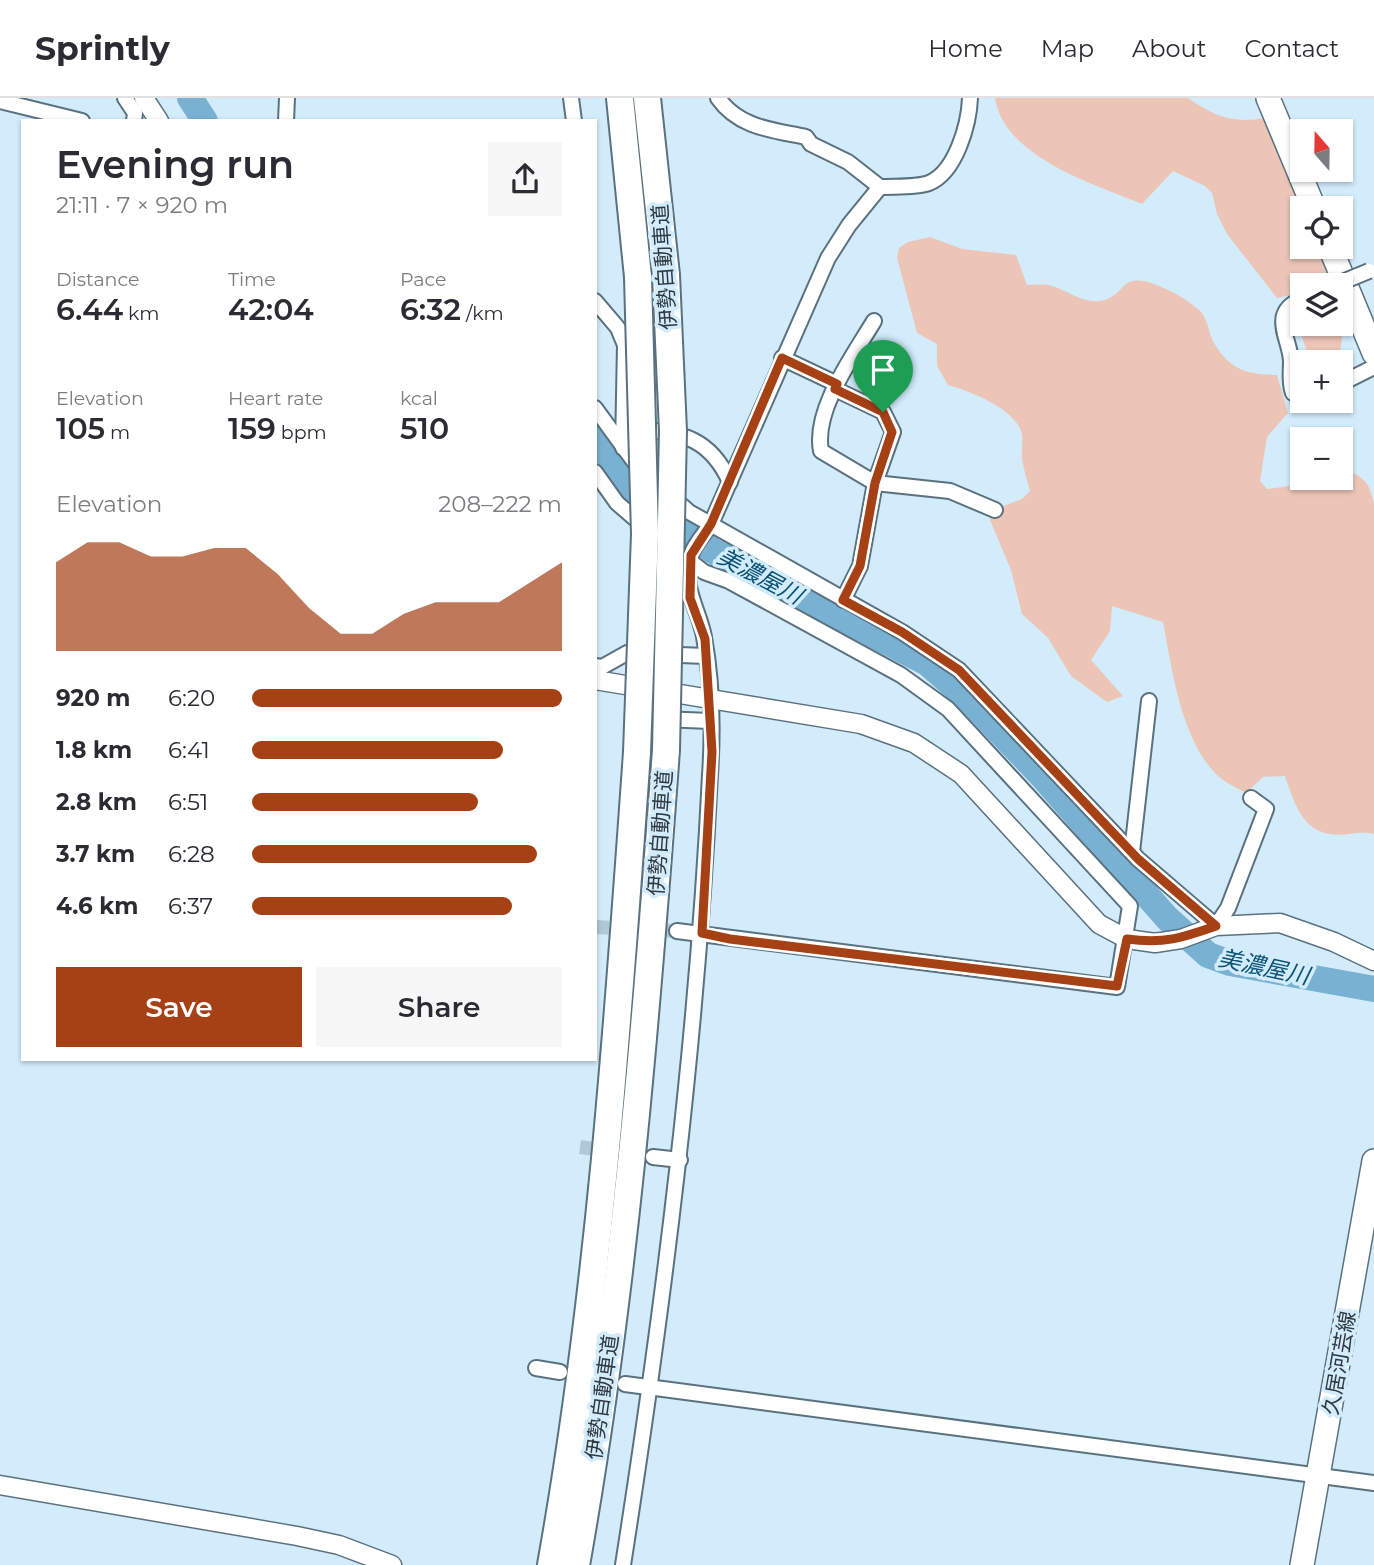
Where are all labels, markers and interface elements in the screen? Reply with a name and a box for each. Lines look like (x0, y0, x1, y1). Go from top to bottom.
text: Sprintly (35, 28, 170, 68)
text: Home (928, 34, 1003, 63)
text: Map (1041, 34, 1094, 63)
text: About (1132, 34, 1206, 63)
text: Contact (1244, 34, 1339, 63)
north arrow (1290, 119, 1353, 182)
map controls (1290, 119, 1353, 490)
text: Evening run (56, 141, 294, 188)
button: share (488, 142, 562, 216)
text: 21:11 · 7 × 920 m (56, 191, 228, 219)
button: locate (1290, 196, 1353, 259)
street label: 伊勢自動車道 (647, 203, 681, 331)
text: Distance (56, 268, 139, 291)
text: Time (228, 268, 276, 291)
text: Pace (400, 268, 447, 291)
button: layers (1290, 273, 1353, 336)
text: 6.44 (56, 291, 123, 328)
text: 42:04 (228, 291, 314, 328)
text: 6:32 (400, 291, 461, 328)
text: km (123, 302, 159, 325)
text: /km (461, 302, 504, 325)
pin (853, 340, 913, 412)
button: + (1290, 350, 1353, 413)
icon: arrive (864, 351, 902, 389)
text: Elevation (56, 387, 144, 410)
text: Heart rate (228, 387, 323, 410)
text: kcal (400, 387, 438, 410)
text: 105 (56, 410, 105, 447)
text: 159 (228, 410, 276, 447)
text: 510 (400, 410, 449, 447)
text: m (105, 421, 130, 444)
text: bpm (276, 421, 327, 444)
button: − (1290, 427, 1353, 490)
text: Elevation (56, 490, 162, 518)
text: 208–222 m (438, 490, 562, 518)
water label: 美濃屋川 (713, 542, 810, 611)
text: 920 m (56, 684, 130, 712)
text: 6:20 (168, 684, 215, 712)
text: 1.8 km (56, 736, 132, 764)
text: 6:41 (168, 736, 210, 764)
street label: 伊勢自動車道 (643, 769, 677, 897)
text: 2.8 km (56, 788, 137, 816)
text: 6:51 (168, 788, 208, 816)
text: 3.7 km (56, 840, 135, 868)
text: 6:28 (168, 840, 215, 868)
text: 4.6 km (56, 892, 138, 920)
text: 6:37 (168, 892, 213, 920)
water label: 美濃屋川 (1216, 944, 1315, 991)
button: Save (56, 967, 302, 1047)
button: Share (316, 967, 562, 1047)
street label: 久居河芸線 (1318, 1309, 1360, 1417)
street label: 伊勢自動車道 (581, 1333, 623, 1461)

